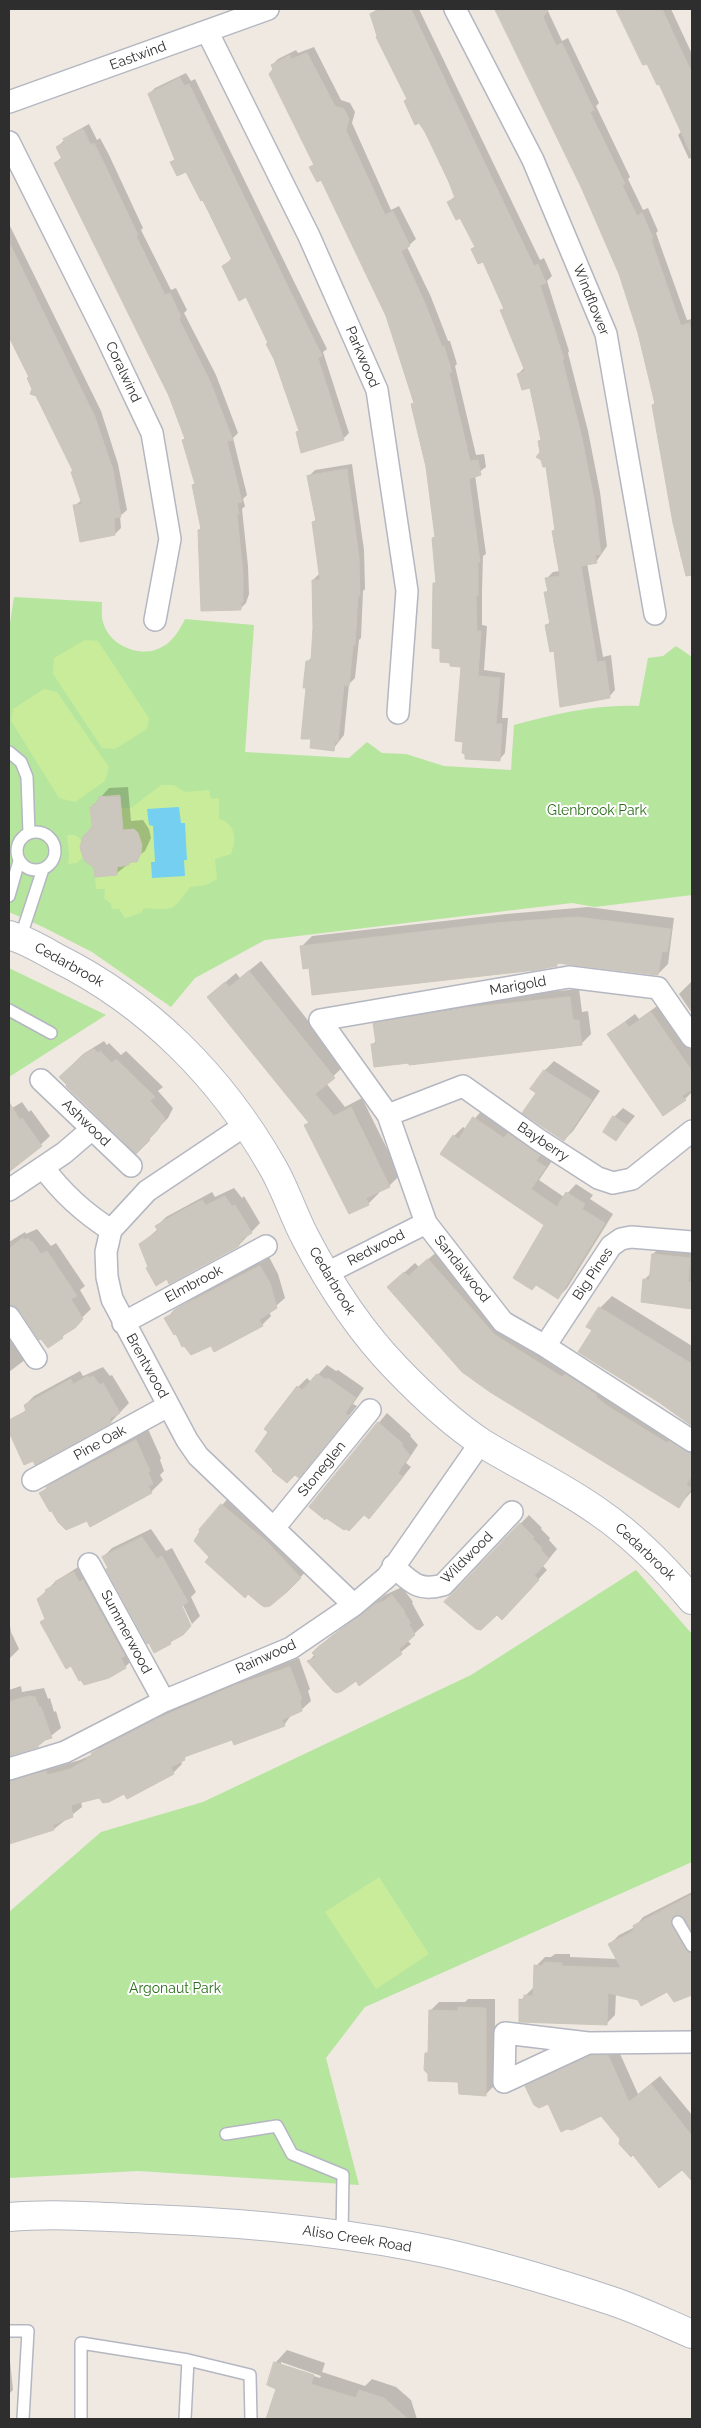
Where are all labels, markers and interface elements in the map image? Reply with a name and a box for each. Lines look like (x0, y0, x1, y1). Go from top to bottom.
street label: Eastwind (107, 38, 169, 74)
street label: Windflower (569, 262, 613, 338)
street label: Parkwood (342, 324, 382, 390)
street label: Coralwind (102, 339, 144, 405)
park label: Glenbrook Park (547, 803, 647, 819)
street label: Cedarbrook (31, 939, 107, 991)
street label: Marigold (488, 973, 548, 999)
street label: Ashwood (58, 1096, 114, 1150)
street label: Bayberry (514, 1119, 572, 1165)
street label: Redwood (344, 1226, 408, 1270)
street label: Sandalwood (431, 1232, 493, 1306)
street label: Cedarbrook (305, 1244, 359, 1318)
street label: Big Pines (569, 1245, 617, 1303)
street label: Elmbrook (162, 1262, 226, 1306)
street label: Brentwood (122, 1331, 172, 1401)
street label: Pine Oak (71, 1422, 129, 1464)
street label: Stoneglen (295, 1438, 349, 1500)
street label: Cedarbrook (611, 1520, 679, 1584)
street label: Wildwood (437, 1528, 497, 1588)
street label: Summerwood (97, 1587, 155, 1677)
street label: Rainwood (233, 1636, 299, 1678)
park label: Argonaut Park (129, 1981, 221, 1997)
street label: Aliso Creek Road (301, 2222, 413, 2256)

